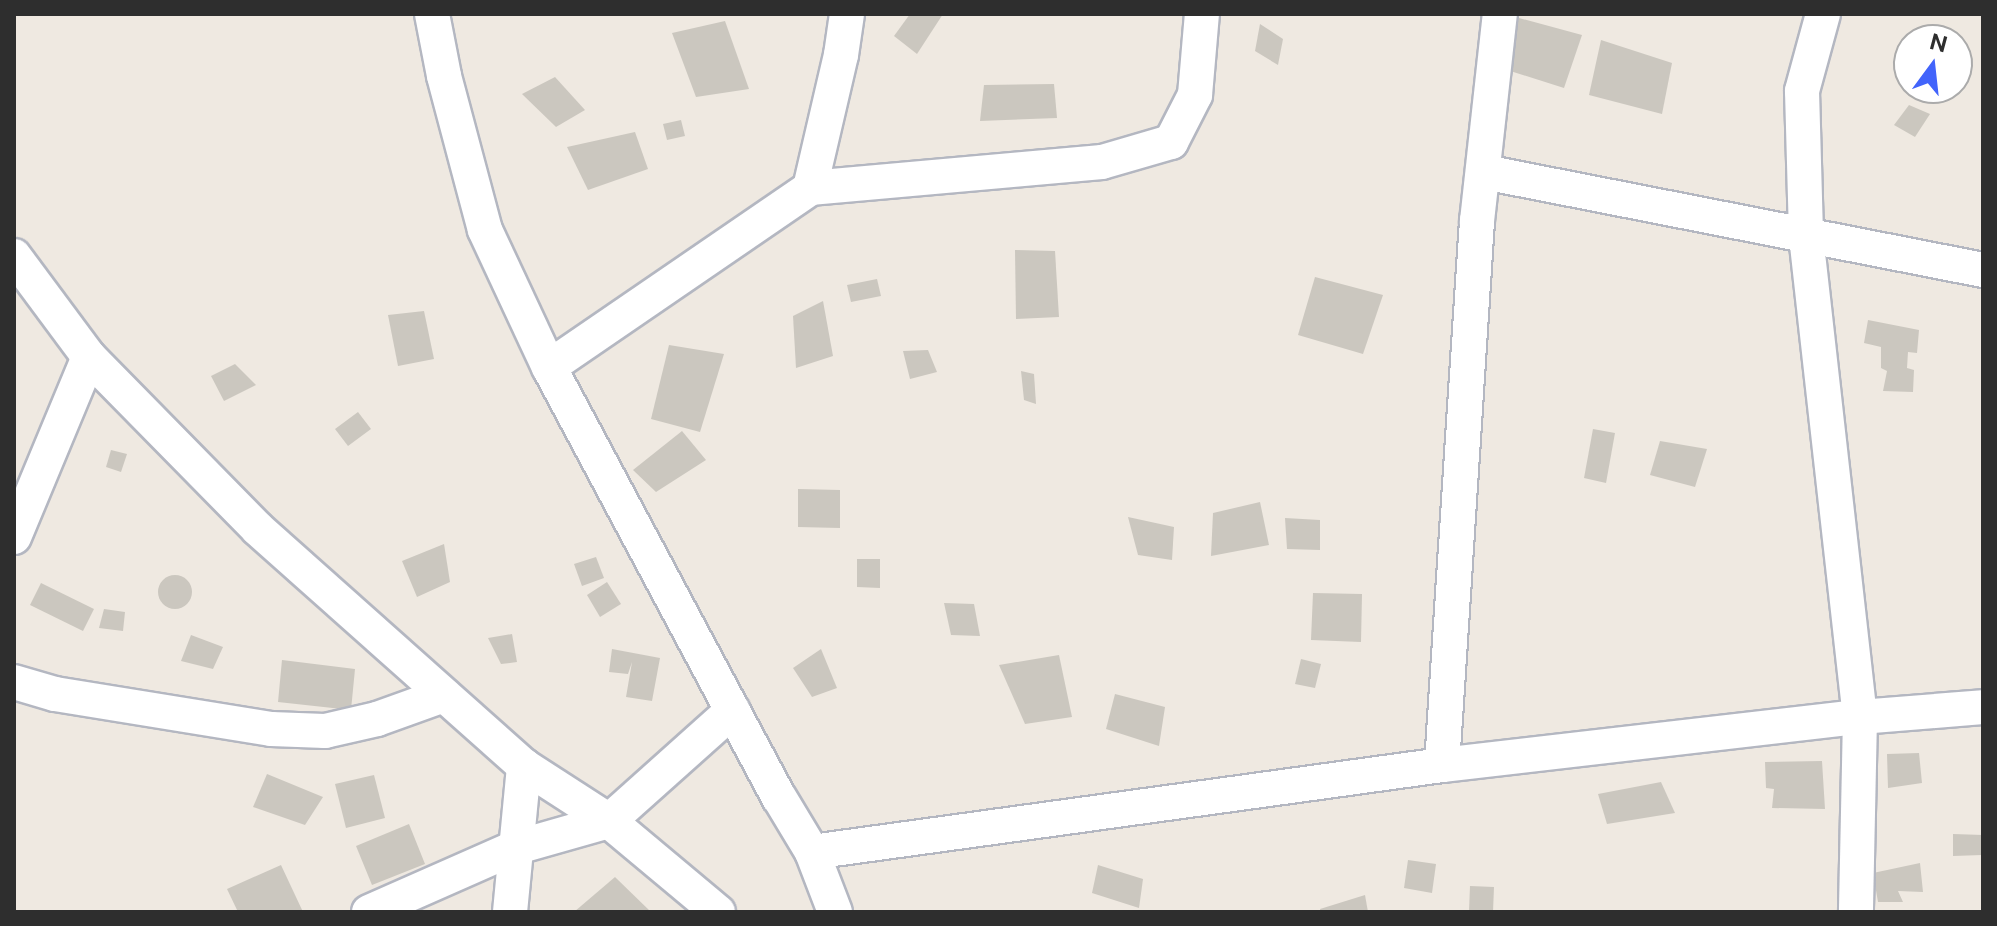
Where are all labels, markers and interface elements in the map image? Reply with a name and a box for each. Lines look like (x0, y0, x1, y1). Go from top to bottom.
north arrow (1893, 24, 1973, 104)
text: N (1927, 28, 1950, 58)

